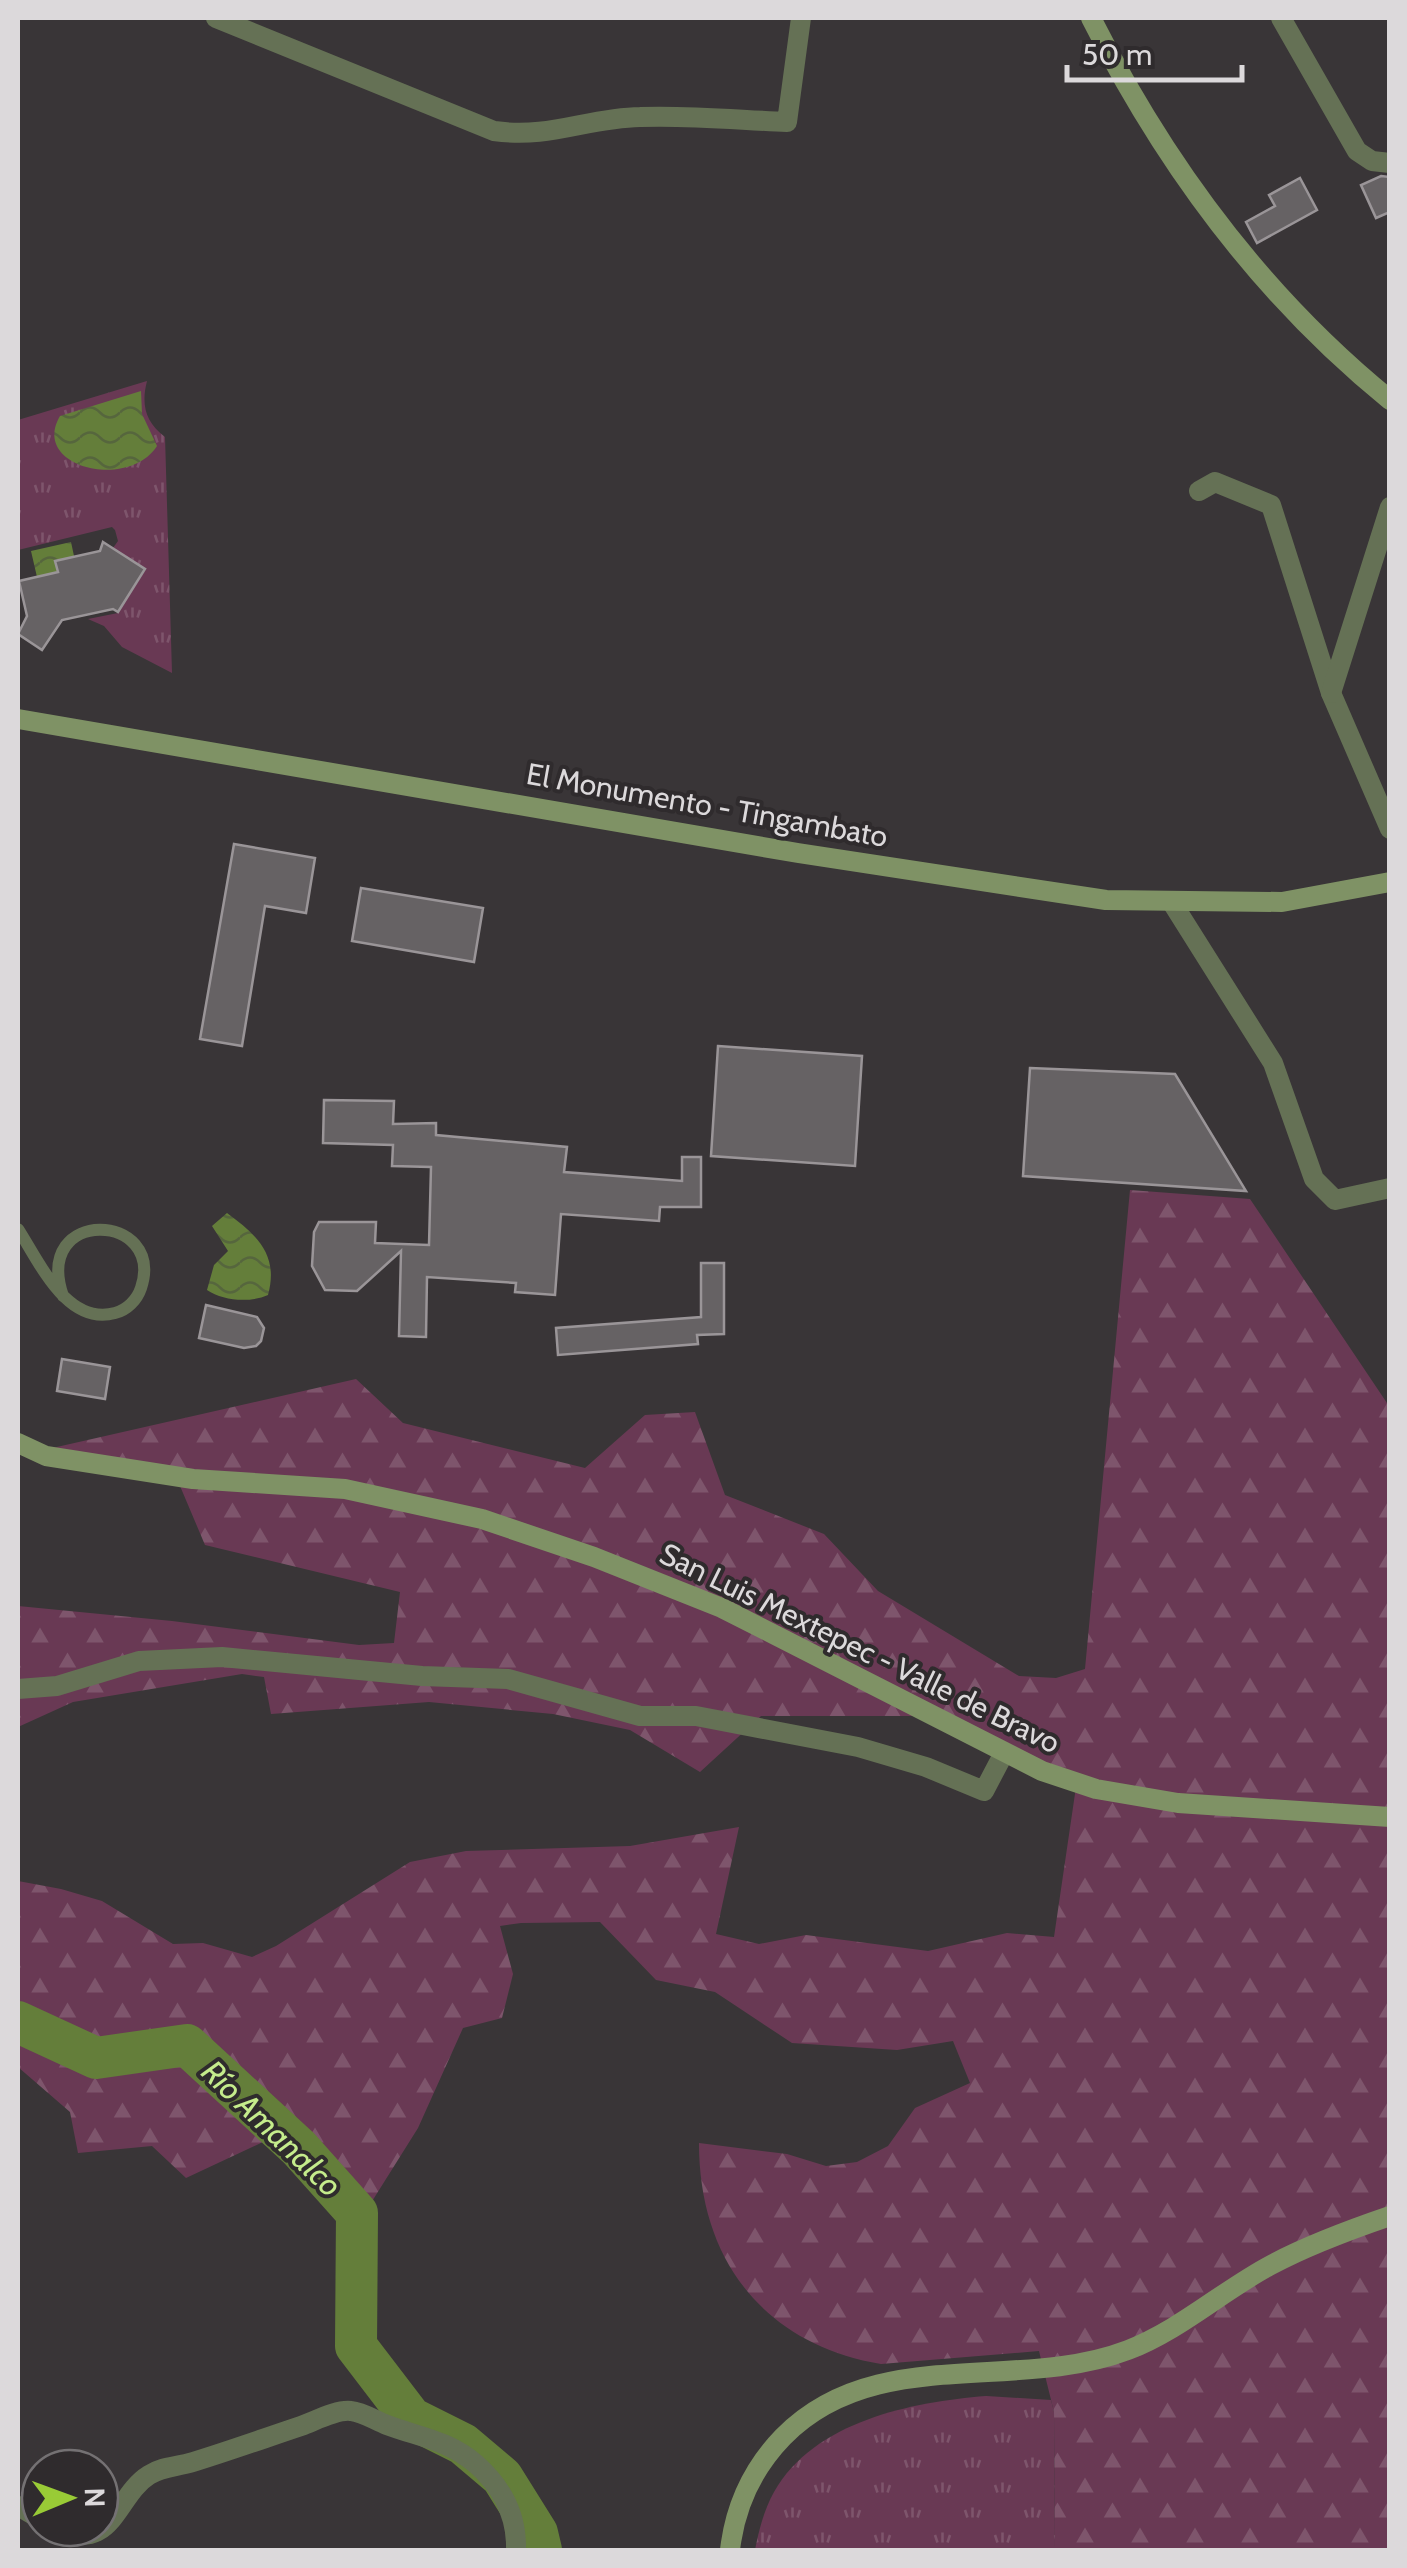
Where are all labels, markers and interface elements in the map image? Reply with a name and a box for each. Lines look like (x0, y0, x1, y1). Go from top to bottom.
scale bar (1067, 20, 1242, 82)
text: 50 m (1082, 36, 1152, 73)
street label: El Monumento - Tingambato (524, 755, 890, 855)
street label: San Luis Mextepec - Valle de Bravo (654, 1535, 1066, 1761)
water label: Río Amanalco (194, 2052, 350, 2204)
north arrow (20, 2448, 120, 2548)
text: N (78, 2487, 112, 2508)

